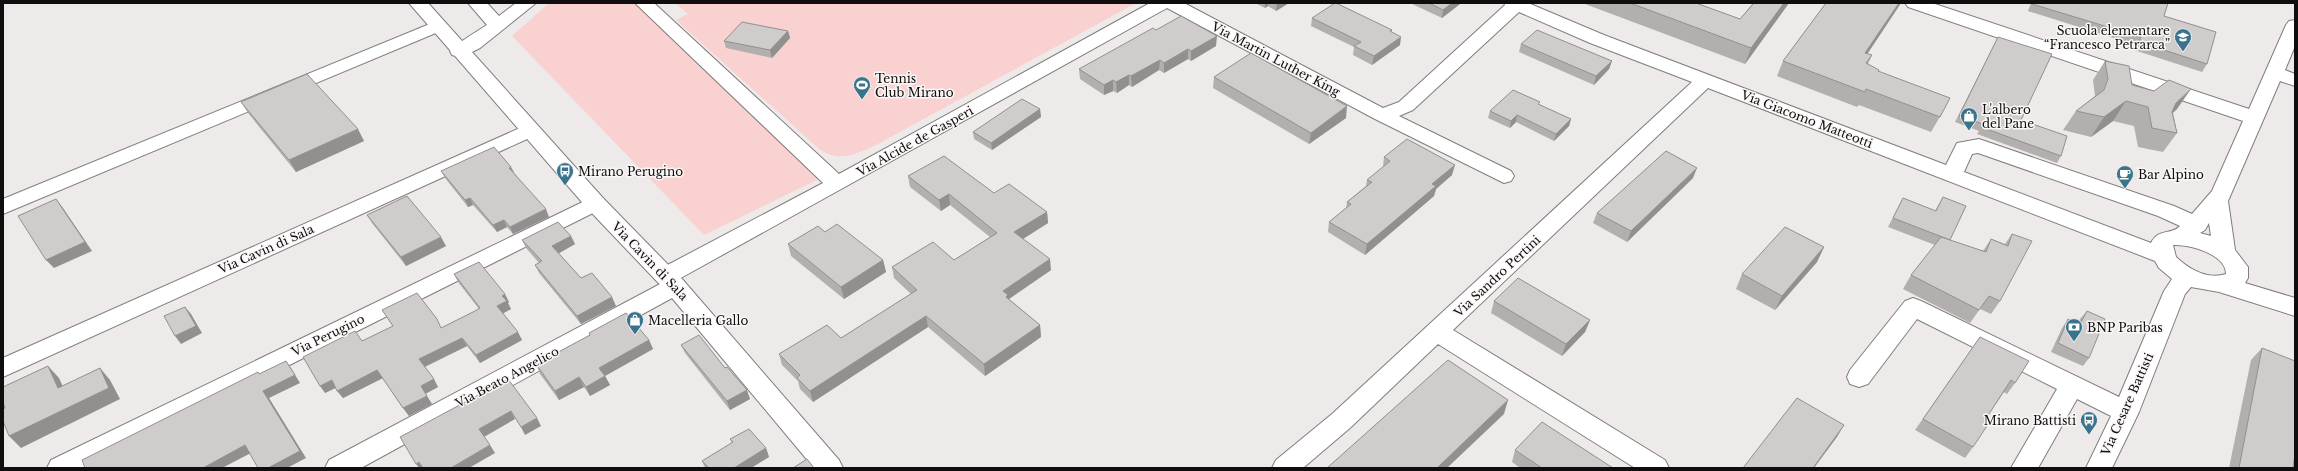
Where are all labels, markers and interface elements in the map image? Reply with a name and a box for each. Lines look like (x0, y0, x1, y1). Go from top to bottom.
street label: Via Martin Luther King (1208, 18, 1344, 100)
place label: Scuola elementare “Francesco Petrarca” (2044, 23, 2170, 52)
school or university icon: Scuola elementare “Francesco Petrarca” (2173, 27, 2193, 52)
place label: Tennis Club Mirano (875, 71, 954, 100)
sports icon: Tennis Club Mirano (852, 75, 872, 100)
street label: Via Giacomo Matteotti (1738, 87, 1875, 151)
place label: L'albero del Pane (1982, 102, 2034, 131)
street label: Via Alcide de Gasperi (853, 103, 976, 180)
shop icon: L'albero del Pane (1959, 106, 1979, 131)
bus stop icon: Mirano Perugino (555, 161, 575, 186)
place label: Mirano Perugino (578, 164, 683, 179)
cafe icon: Bar Alpino (2115, 164, 2135, 189)
place label: Bar Alpino (2138, 167, 2204, 182)
street label: Via Cavin di Sala (608, 218, 691, 304)
street label: Via Cavin di Sala (215, 221, 316, 277)
street label: Via Sandro Pertini (1450, 232, 1543, 321)
shop icon: Macelleria Gallo (625, 310, 645, 335)
street label: Via Perugino (288, 311, 367, 360)
place label: Macelleria Gallo (648, 313, 748, 328)
bank icon: BNP Paribas (2064, 317, 2084, 342)
place label: BNP Paribas (2087, 320, 2163, 335)
street label: Via Beato Angelico (452, 343, 562, 411)
street label: Via Cesare Battisti (2097, 350, 2156, 459)
bus stop icon: Mirano Battisti (2079, 410, 2099, 435)
place label: Mirano Battisti (1984, 413, 2076, 428)

